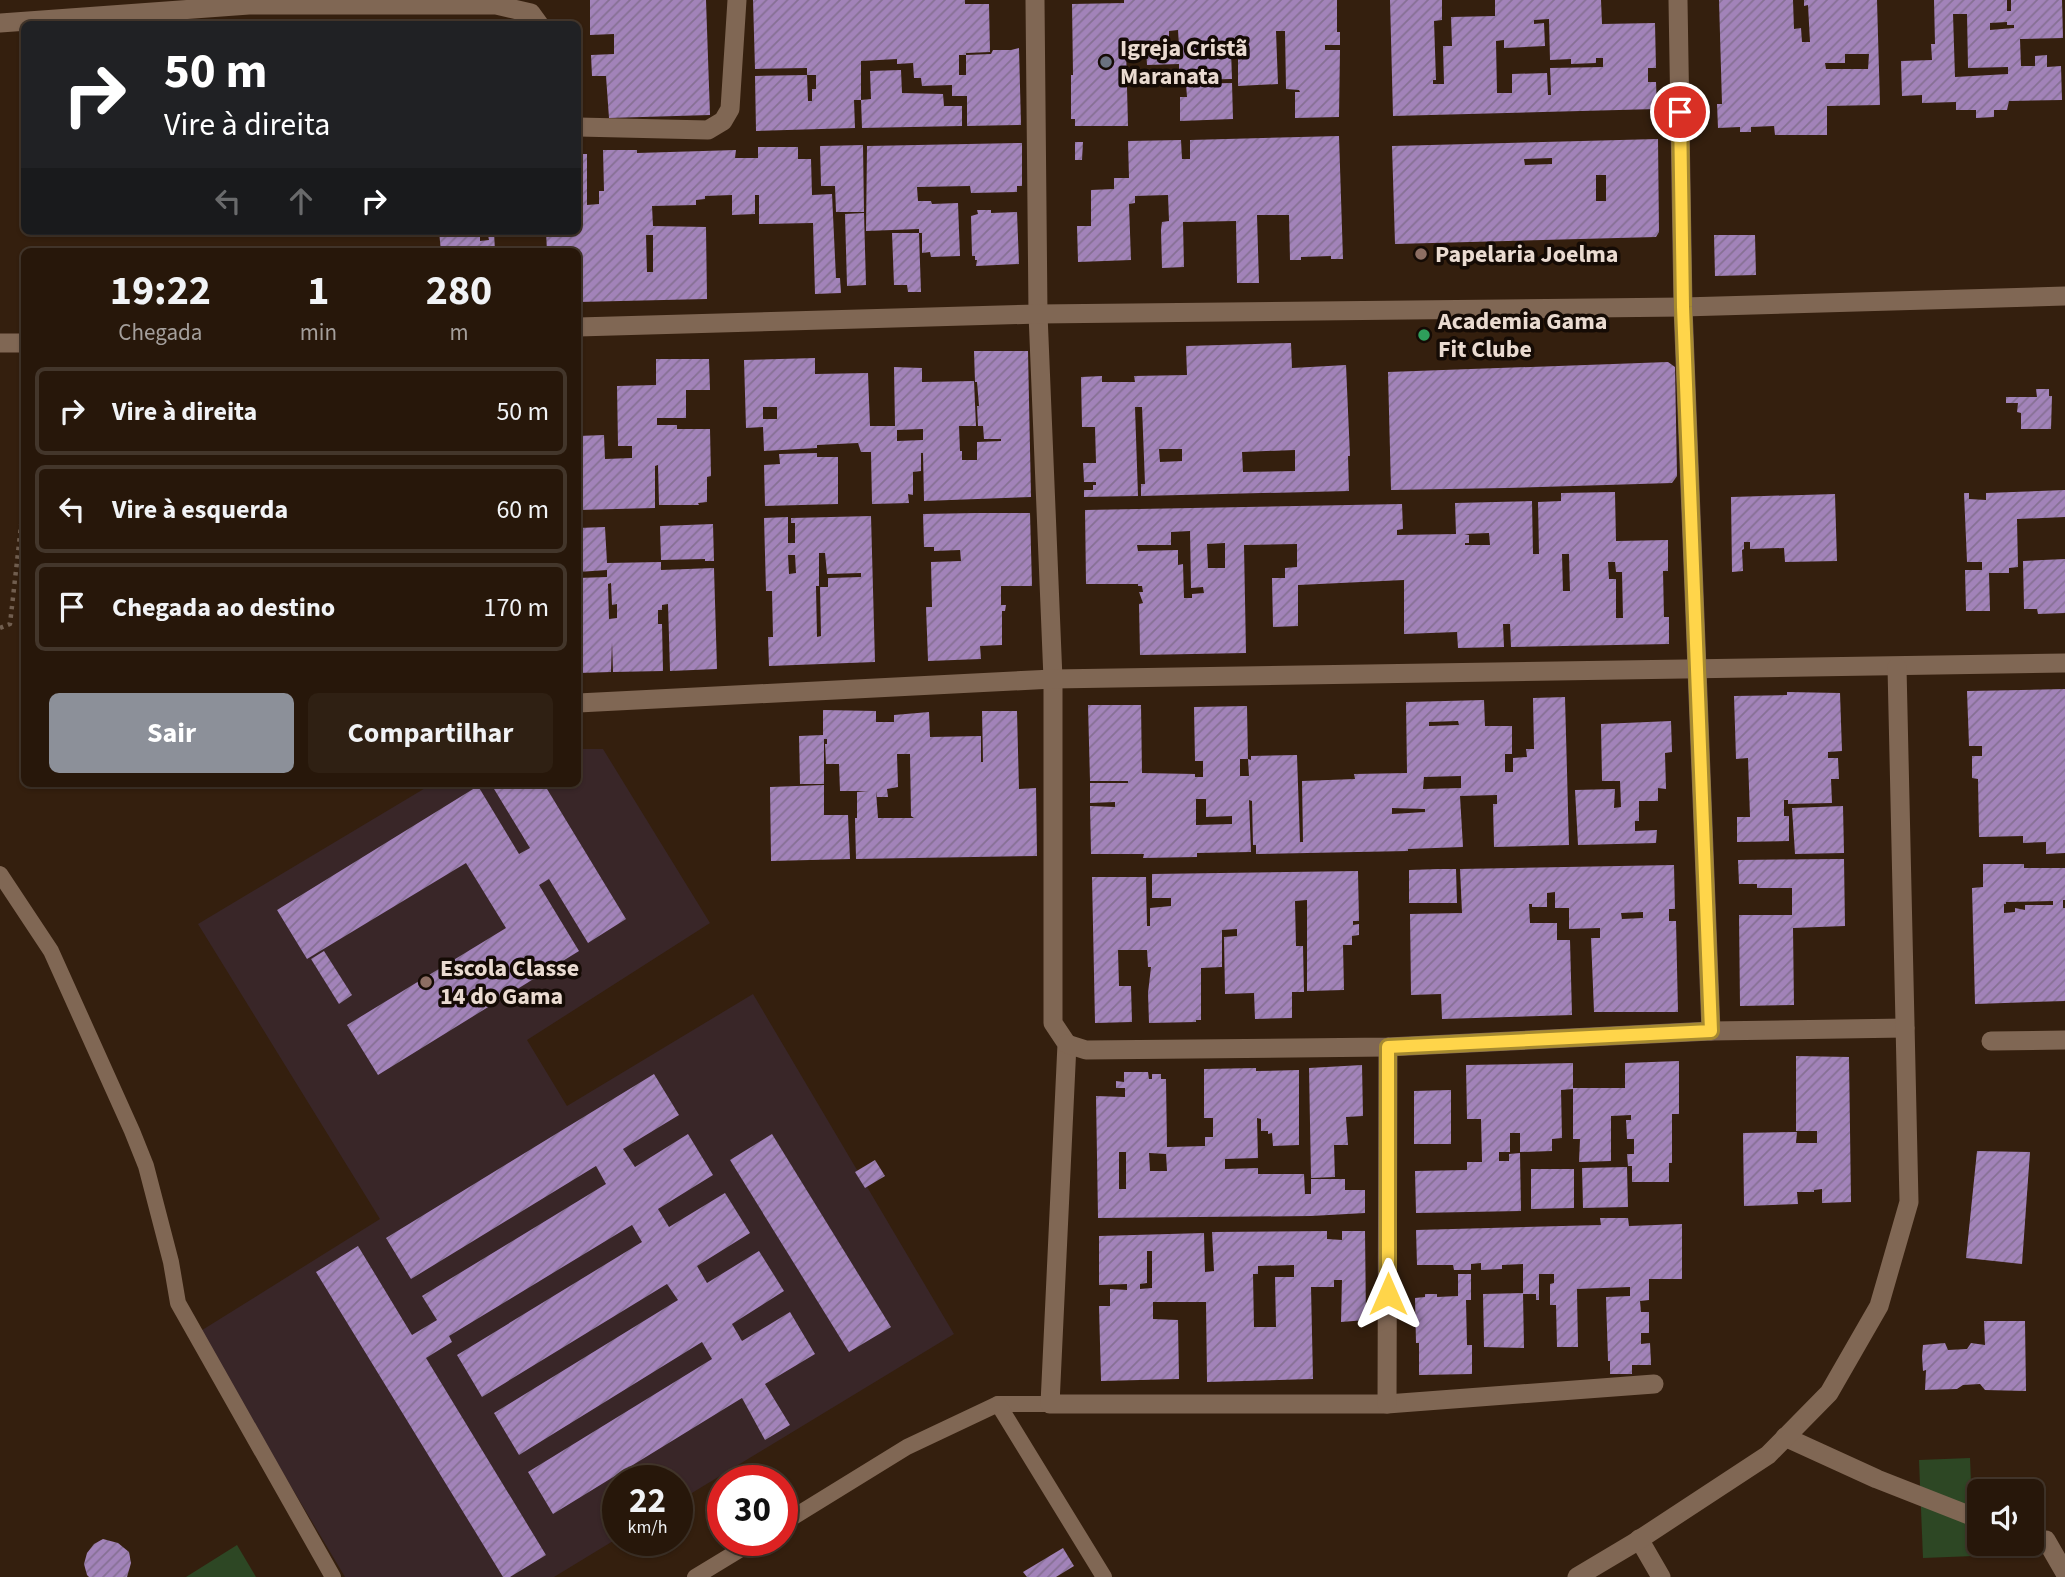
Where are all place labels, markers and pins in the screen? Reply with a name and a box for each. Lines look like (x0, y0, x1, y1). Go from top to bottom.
place label: Igreja Cristã Maranata (1120, 31, 1248, 94)
marker: Igreja Cristã Maranata (1098, 54, 1114, 70)
pin (1650, 82, 1710, 142)
place label: Papelaria Joelma (1435, 237, 1619, 272)
marker: Papelaria Joelma (1413, 246, 1429, 262)
place label: Academia Gama Fit Clube (1437, 304, 1607, 367)
marker: Academia Gama Fit Clube (1416, 327, 1432, 343)
place label: Escola Classe 14 do Gama (440, 951, 579, 1014)
marker: Escola Classe 14 do Gama (418, 974, 434, 990)

